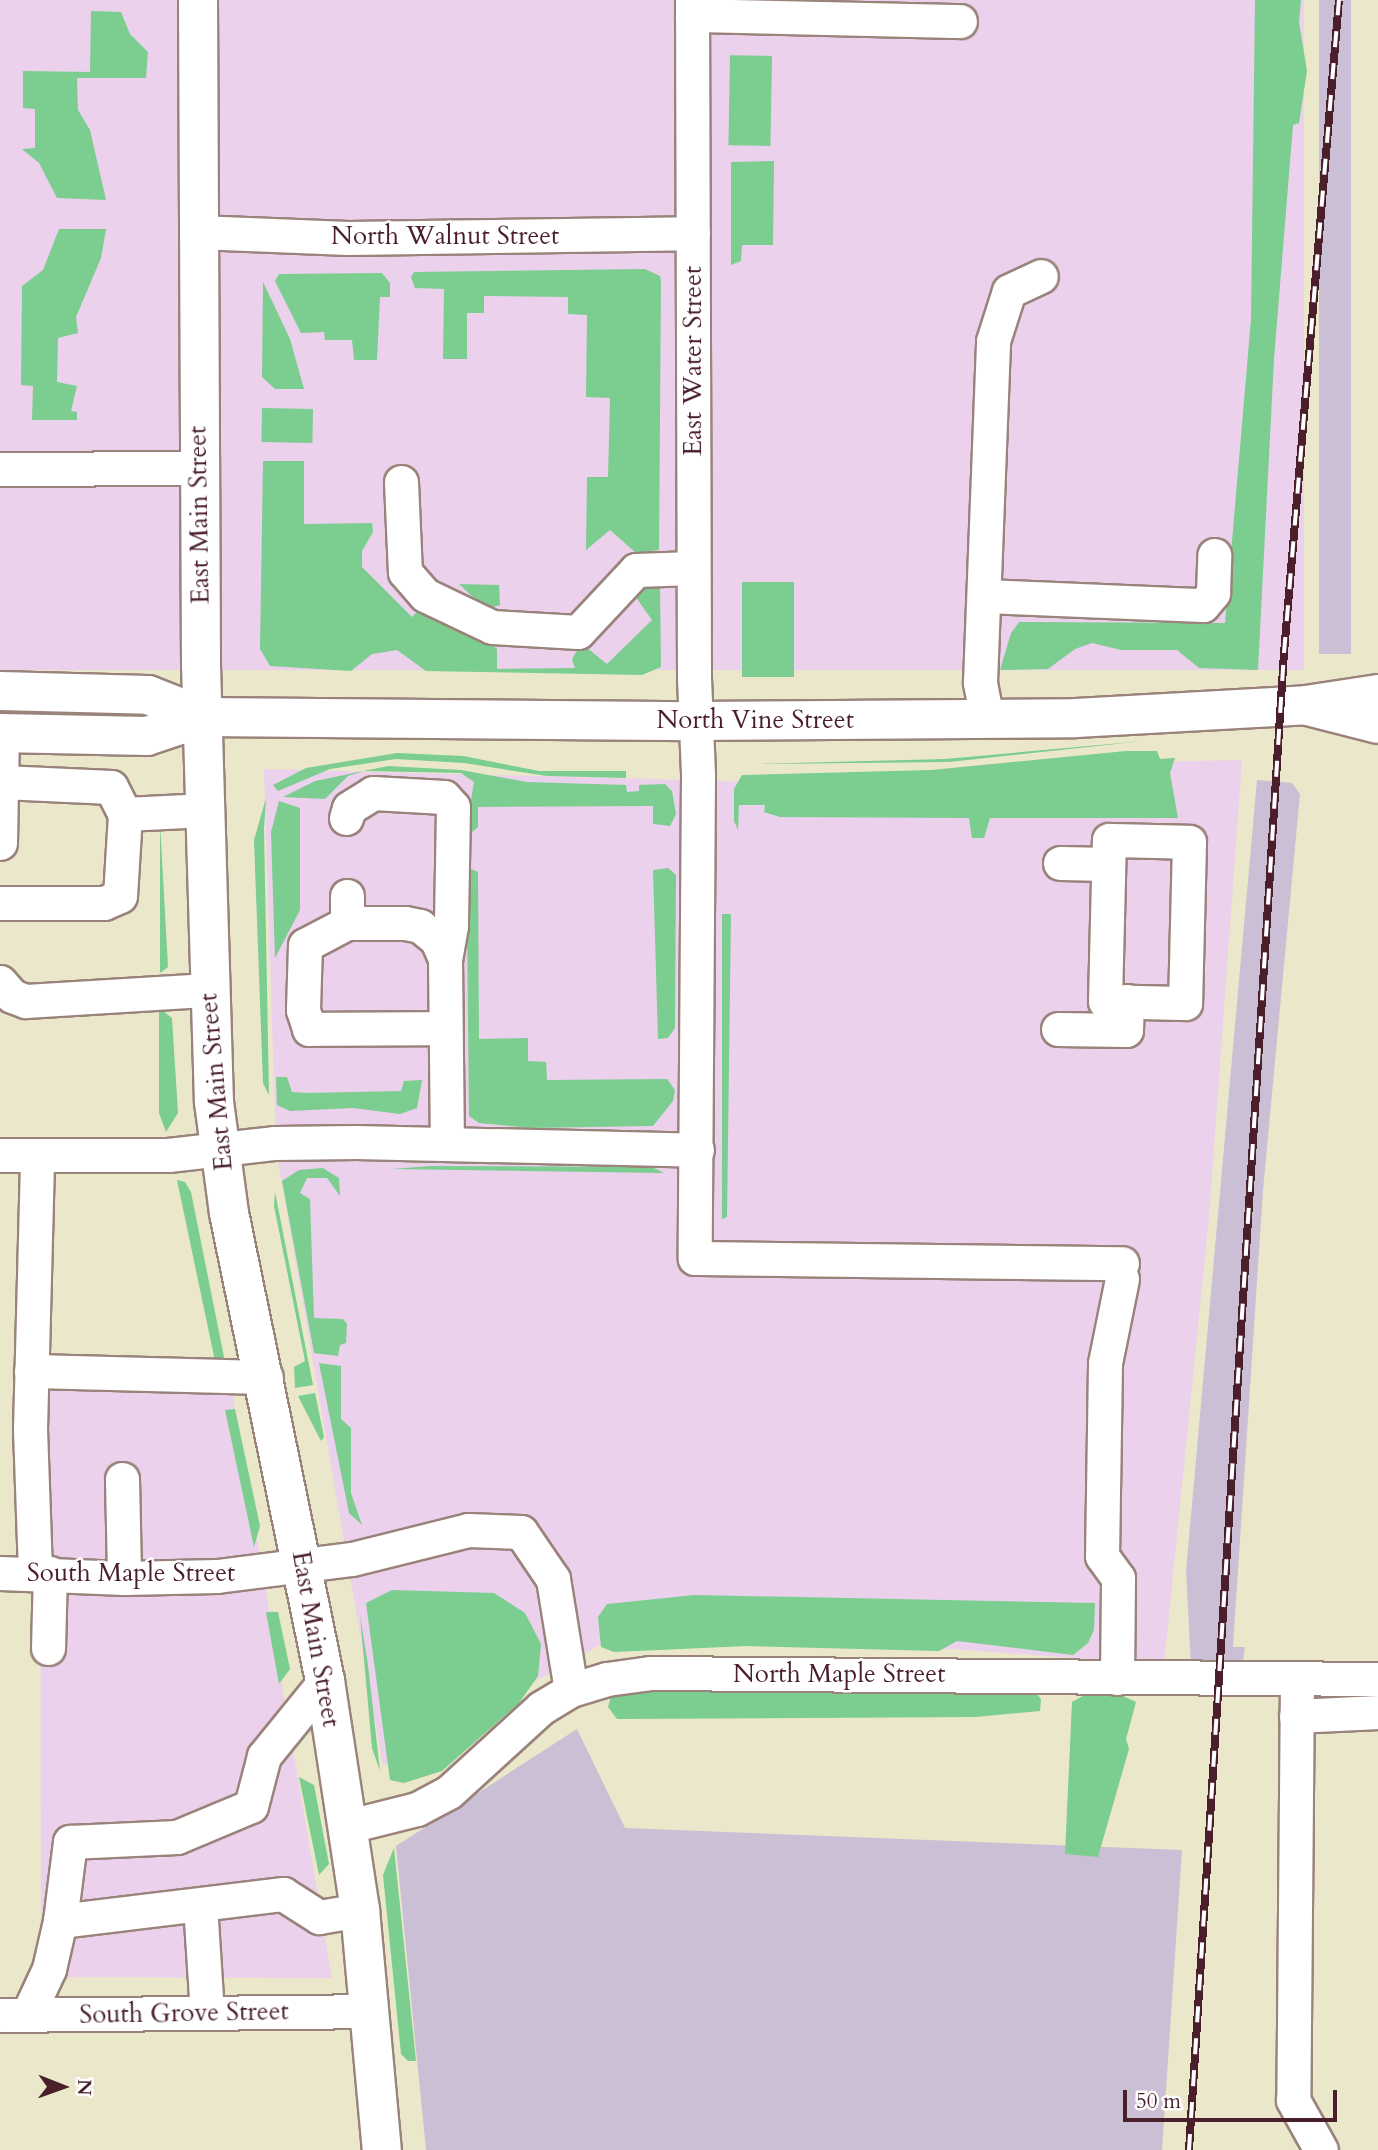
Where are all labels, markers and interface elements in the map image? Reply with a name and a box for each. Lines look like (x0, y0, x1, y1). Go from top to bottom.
street label: North Walnut Street (331, 220, 559, 252)
street label: East Water Street (677, 266, 709, 456)
street label: East Main Street (182, 425, 216, 605)
street label: North Vine Street (656, 704, 854, 736)
street label: East Main Street (193, 992, 239, 1172)
street label: East Main Street (285, 1548, 347, 1730)
street label: South Maple Street (27, 1557, 235, 1589)
street label: North Maple Street (733, 1658, 945, 1690)
street label: South Grove Street (79, 1996, 289, 2030)
north arrow (28, 2052, 98, 2122)
scale bar (1126, 2076, 1340, 2120)
text: N (71, 2079, 97, 2096)
text: 50 m (1136, 2087, 1181, 2116)

